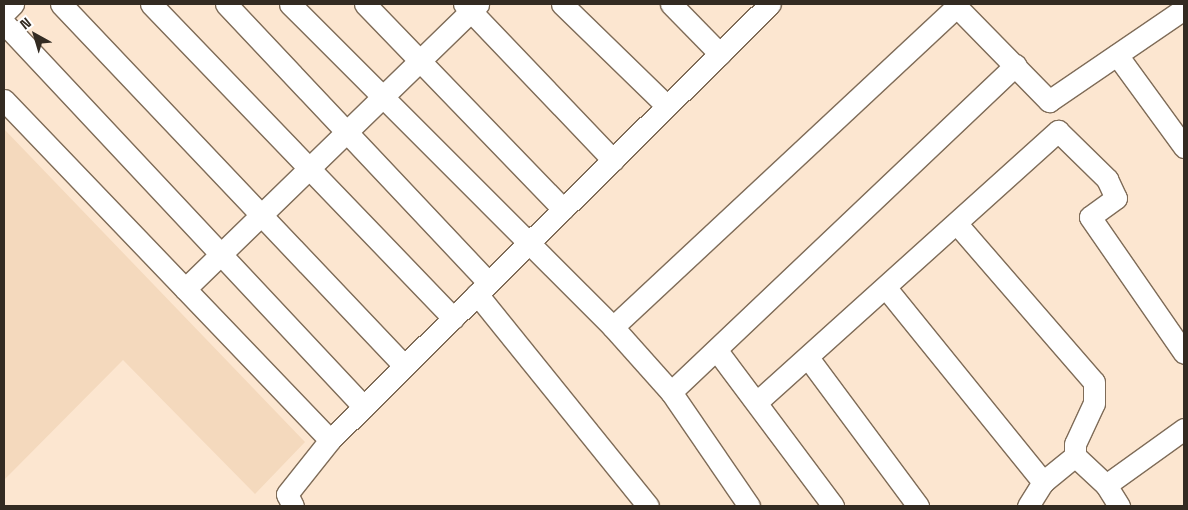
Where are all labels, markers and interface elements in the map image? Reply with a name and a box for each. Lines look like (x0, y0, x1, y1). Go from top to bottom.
north arrow (10, 10, 60, 60)
text: N (16, 13, 35, 33)

